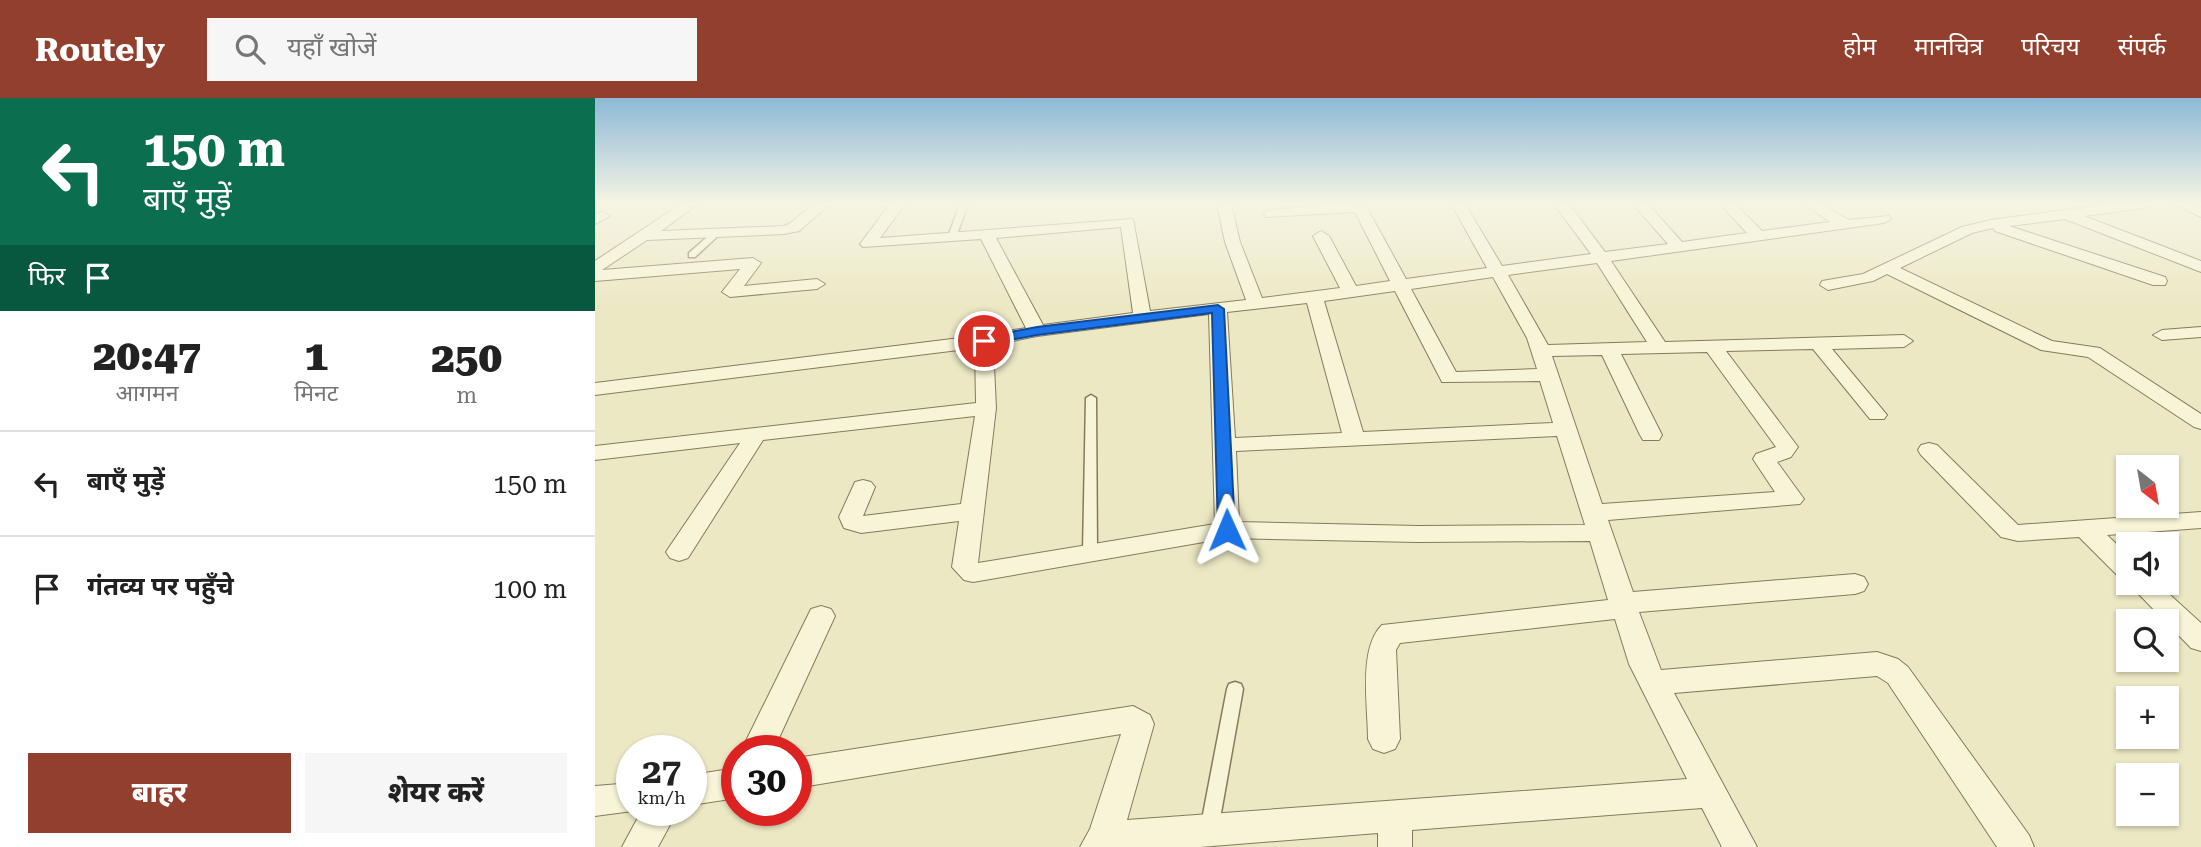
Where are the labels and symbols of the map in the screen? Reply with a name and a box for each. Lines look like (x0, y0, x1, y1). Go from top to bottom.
pin (954, 311, 1014, 371)
north arrow (2116, 455, 2179, 518)
position arrow (1190, 493, 1264, 567)
speed limit sign: 30 (721, 735, 812, 826)

